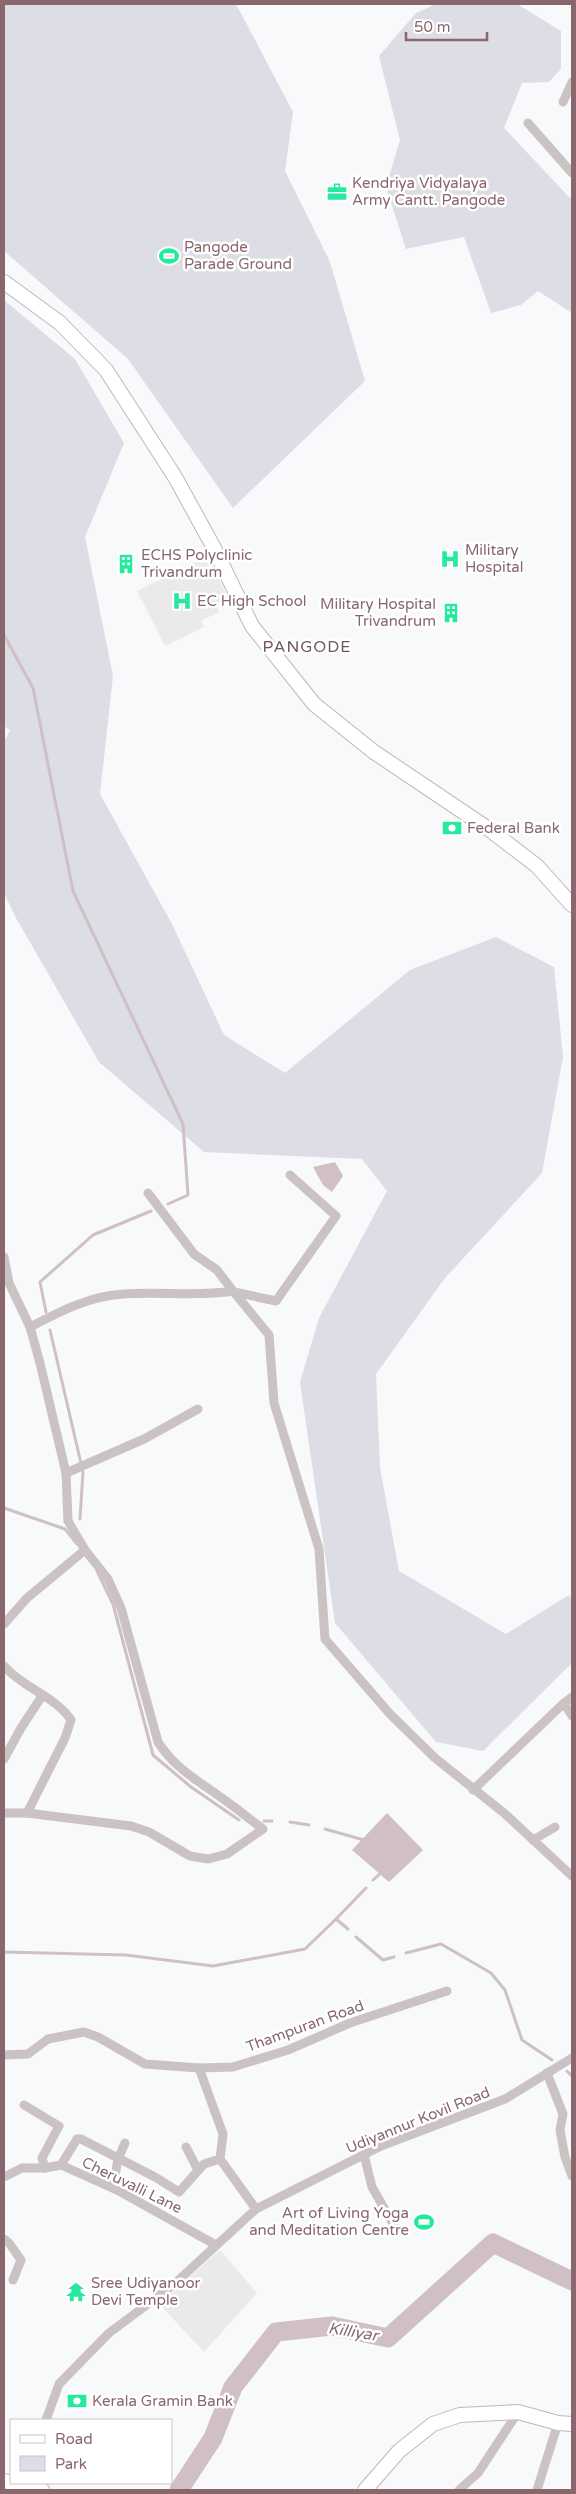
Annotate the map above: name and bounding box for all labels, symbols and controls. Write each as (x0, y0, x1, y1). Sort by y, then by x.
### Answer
scale bar (406, 10, 487, 42)
text: 50 m (414, 18, 451, 36)
place label: Kendriya Vidyalaya Army Cantt. Pangode (352, 174, 505, 209)
office icon: Kendriya Vidyalaya Army Cantt. Pangode (326, 181, 348, 203)
place label: Pangode Parade Ground (184, 238, 292, 273)
sports icon: Pangode Parade Ground (158, 245, 180, 267)
place label: Military Hospital (465, 541, 524, 576)
place label: ECHS Polyclinic Trivandrum (141, 546, 252, 581)
hospital icon: Military Hospital (439, 548, 461, 570)
building icon: ECHS Polyclinic Trivandrum (115, 553, 137, 575)
hospital icon: EC High School (171, 590, 193, 612)
place label: EC High School (197, 592, 307, 610)
place label: Military Hospital Trivandrum (320, 595, 436, 630)
building icon: Military Hospital Trivandrum (440, 602, 462, 624)
district label: PANGODE (262, 637, 352, 657)
bank icon: Federal Bank (441, 817, 463, 839)
place label: Federal Bank (467, 819, 560, 837)
street label: Thampuran Road (244, 1996, 366, 2056)
street label: Udiyannur Kovil Road (343, 2083, 493, 2157)
street label: Cheruvalli Lane (79, 2153, 185, 2217)
place label: Art of Living Yoga and Meditation Centre (249, 2204, 409, 2239)
sports icon: Art of Living Yoga and Meditation Centre (413, 2211, 435, 2233)
place label: Sree Udiyanoor Devi Temple (91, 2274, 201, 2309)
temple icon: Sree Udiyanoor Devi Temple (65, 2281, 87, 2303)
water label: Killiyar (327, 2318, 381, 2346)
bank icon: Kerala Gramin Bank (66, 2390, 88, 2412)
place label: Kerala Gramin Bank (92, 2392, 233, 2410)
legend (10, 2419, 172, 2484)
text: Road (55, 2430, 93, 2448)
text: Park (55, 2455, 87, 2473)

